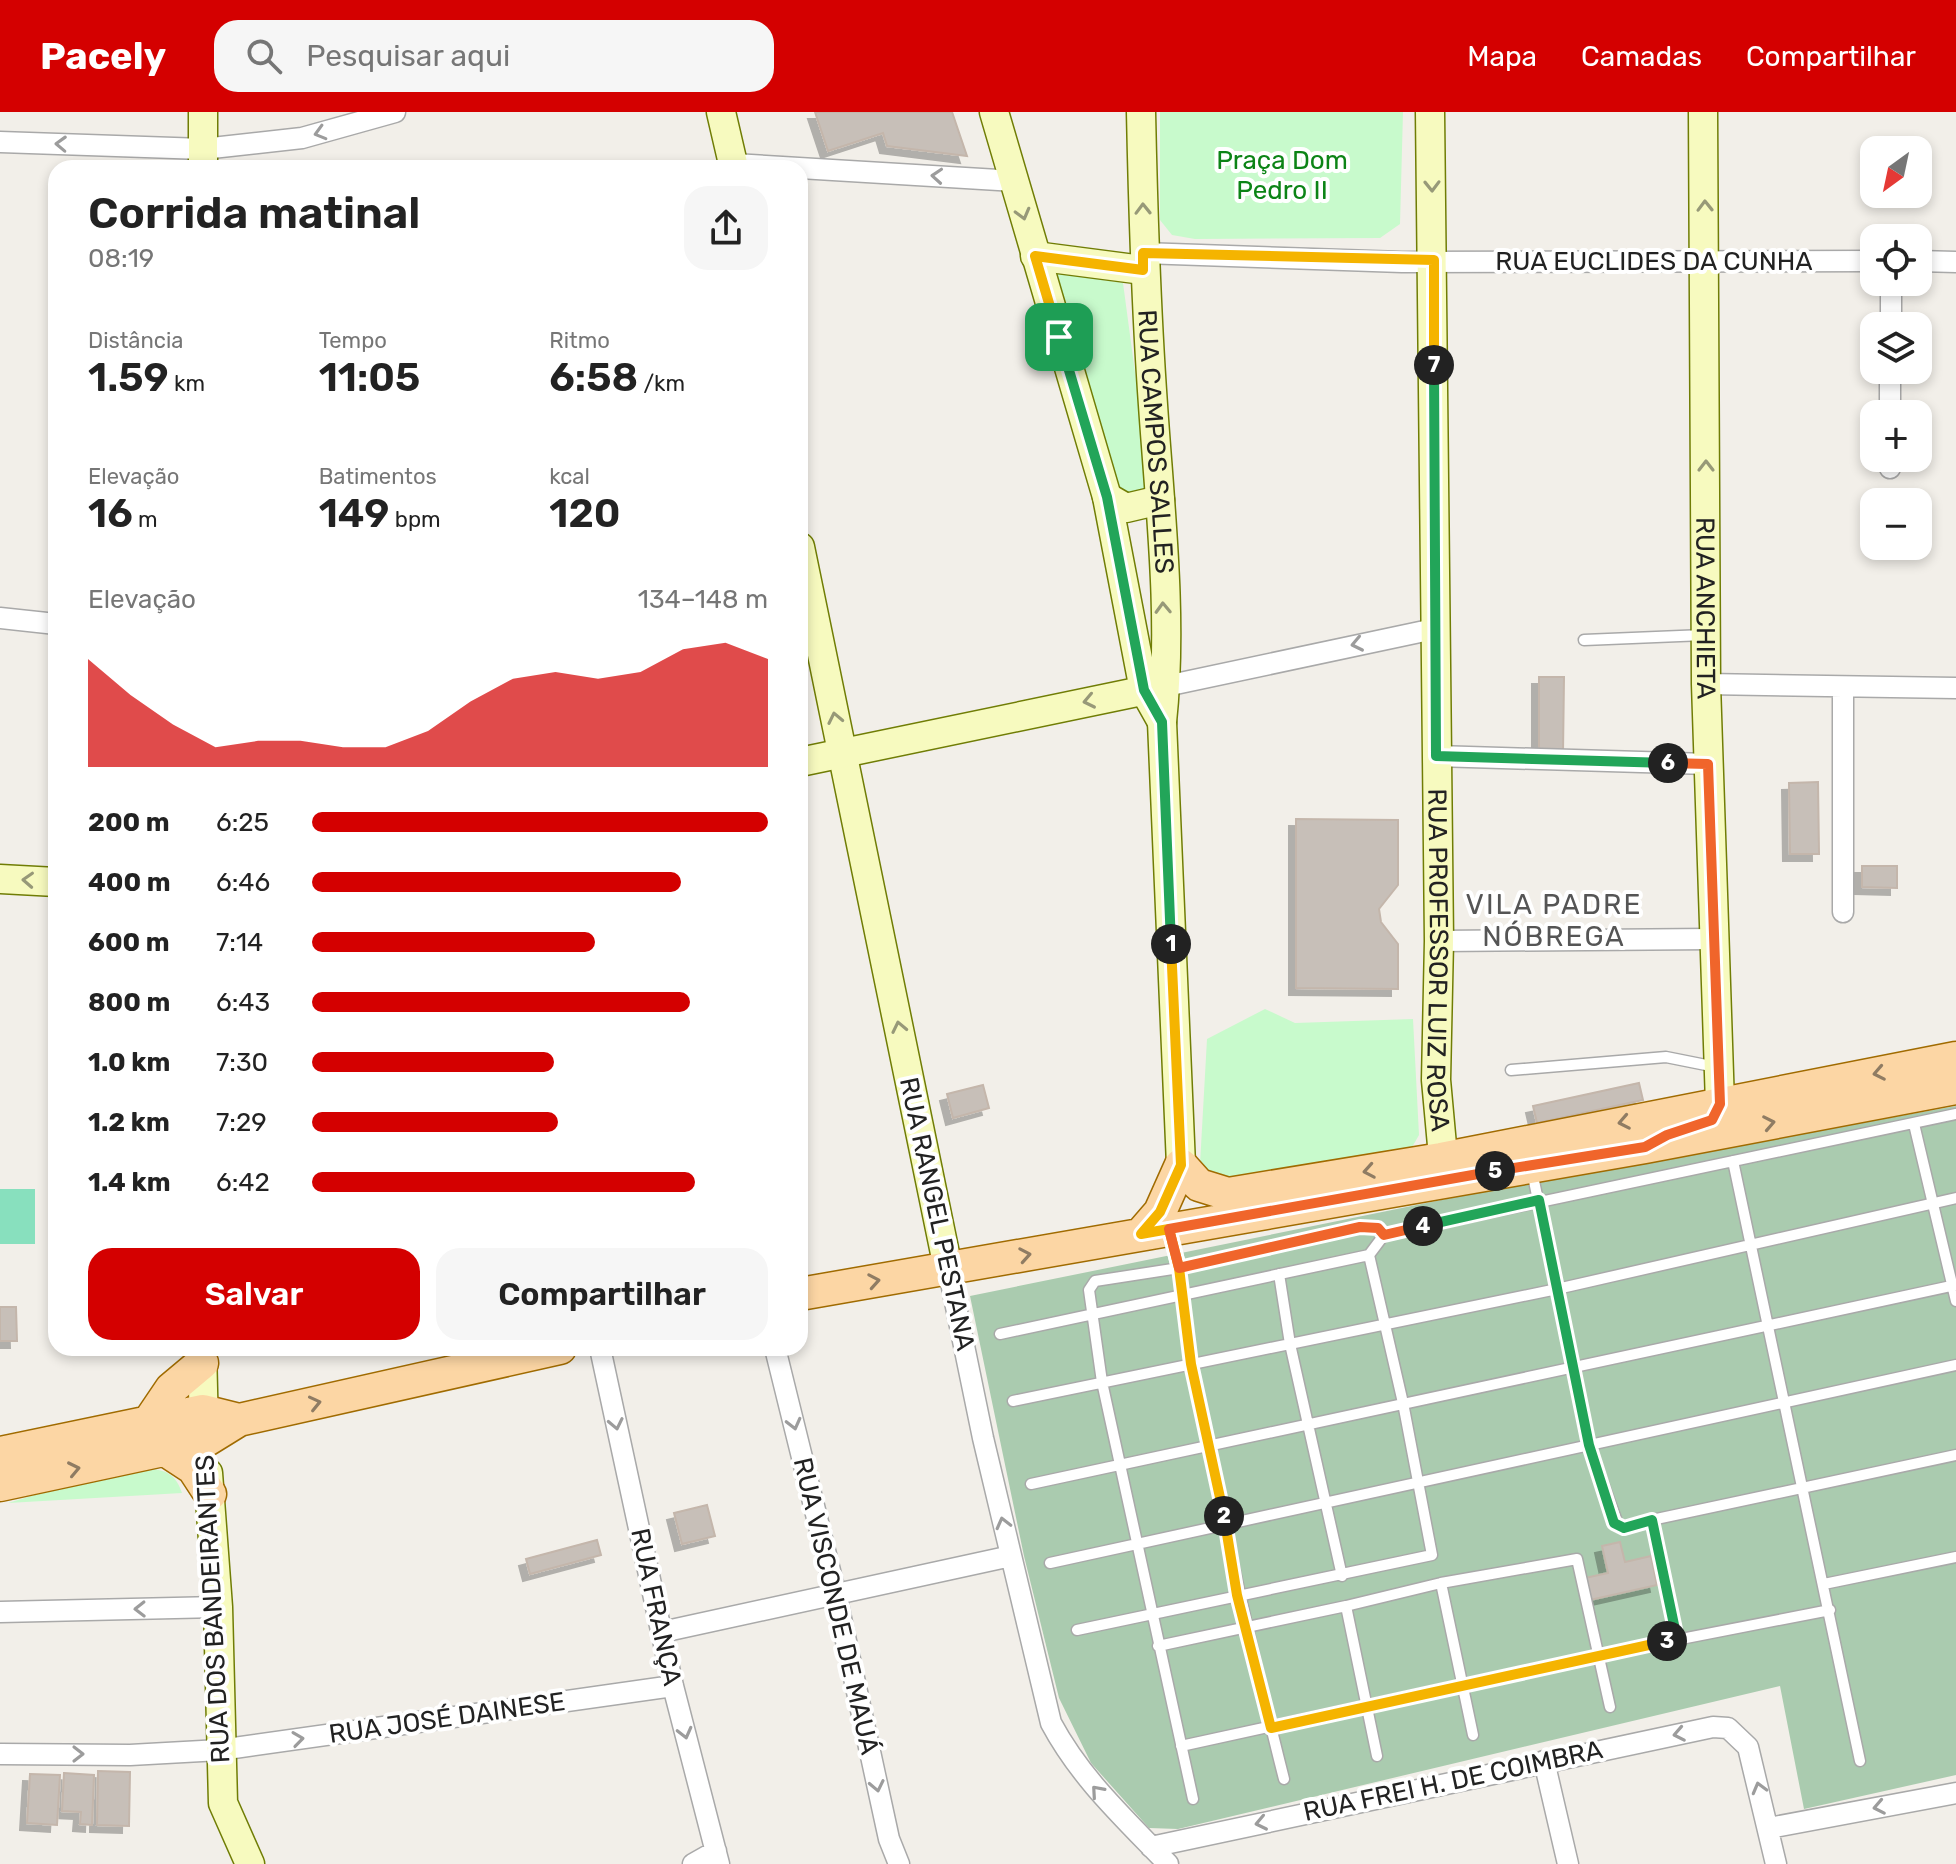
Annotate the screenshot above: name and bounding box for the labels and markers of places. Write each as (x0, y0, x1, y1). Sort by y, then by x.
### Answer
pin (1025, 303, 1093, 371)
pin: 7 (1414, 345, 1454, 385)
pin: 6 (1648, 743, 1688, 783)
pin: 1 (1151, 924, 1191, 964)
pin: 5 (1475, 1151, 1515, 1191)
pin: 4 (1403, 1206, 1443, 1246)
pin: 2 (1204, 1496, 1244, 1536)
pin: 3 (1647, 1621, 1687, 1661)

